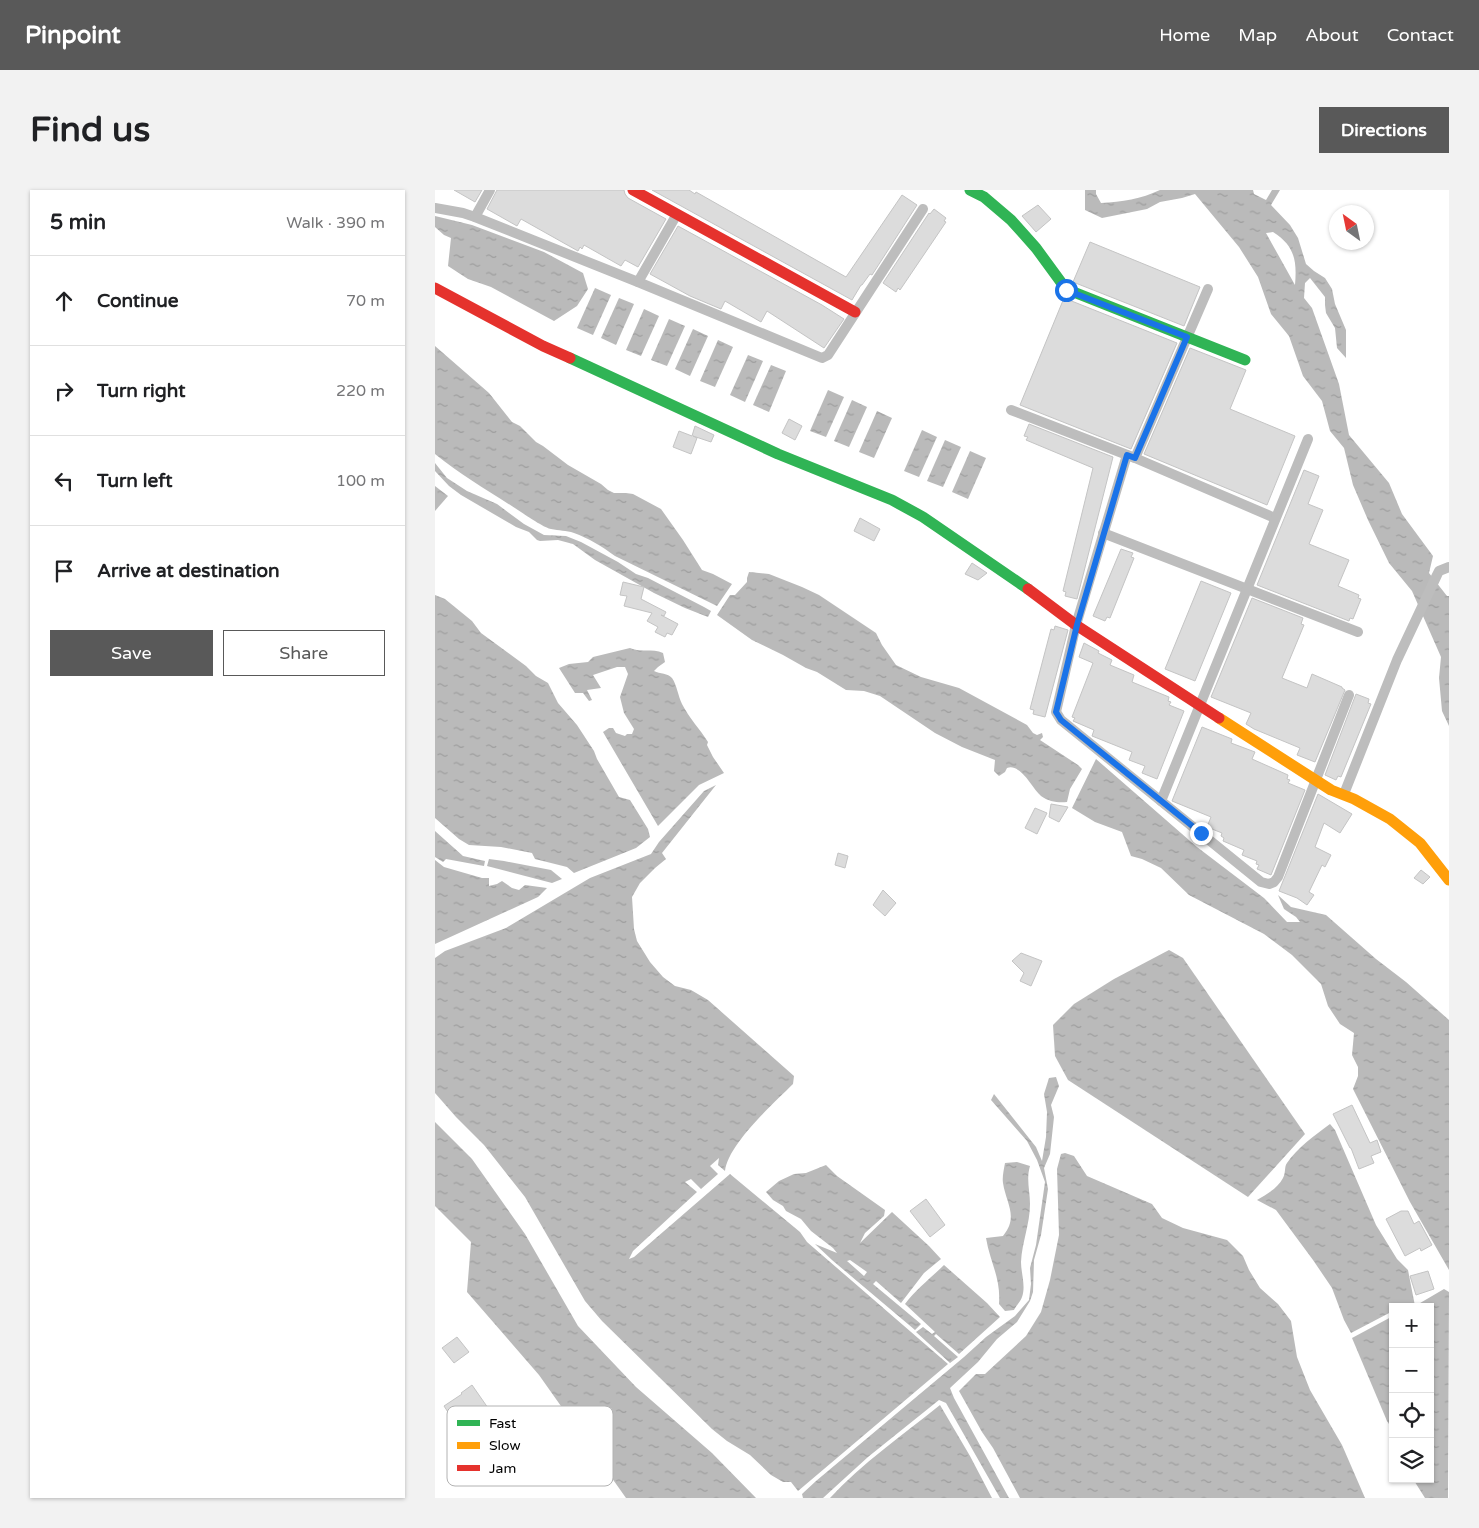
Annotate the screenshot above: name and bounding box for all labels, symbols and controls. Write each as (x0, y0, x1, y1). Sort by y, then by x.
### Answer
text: Pinpoint (25, 21, 121, 50)
text: Home (1159, 24, 1210, 46)
text: Map (1238, 24, 1277, 46)
text: About (1305, 24, 1359, 46)
text: Contact (1387, 24, 1454, 46)
button: Directions (1319, 107, 1449, 153)
text: Find us (30, 109, 150, 151)
north arrow (1329, 205, 1374, 250)
text: 5 min (50, 210, 106, 235)
text: Walk · 390 m (286, 213, 385, 233)
route start (1055, 279, 1078, 302)
icon: ahead (50, 287, 78, 315)
text: Continue (97, 290, 179, 312)
text: 70 m (346, 291, 385, 311)
icon: right (50, 377, 78, 405)
text: Turn right (97, 380, 185, 402)
text: 220 m (336, 381, 385, 401)
icon: left (50, 467, 78, 495)
text: Turn left (97, 470, 173, 492)
text: 100 m (336, 471, 385, 491)
icon: arrive (50, 557, 78, 585)
text: Arrive at destination (97, 560, 280, 582)
button: Save (50, 630, 213, 676)
button: Share (223, 630, 385, 676)
route end (1190, 822, 1213, 845)
map controls (1389, 1303, 1434, 1483)
button: + (1389, 1303, 1434, 1348)
button: − (1389, 1348, 1434, 1393)
button: locate (1389, 1393, 1434, 1438)
legend (447, 1406, 613, 1486)
text: Fast (489, 1415, 517, 1432)
text: Slow (489, 1437, 521, 1454)
button: layers (1389, 1438, 1434, 1483)
text: Jam (489, 1460, 516, 1477)

